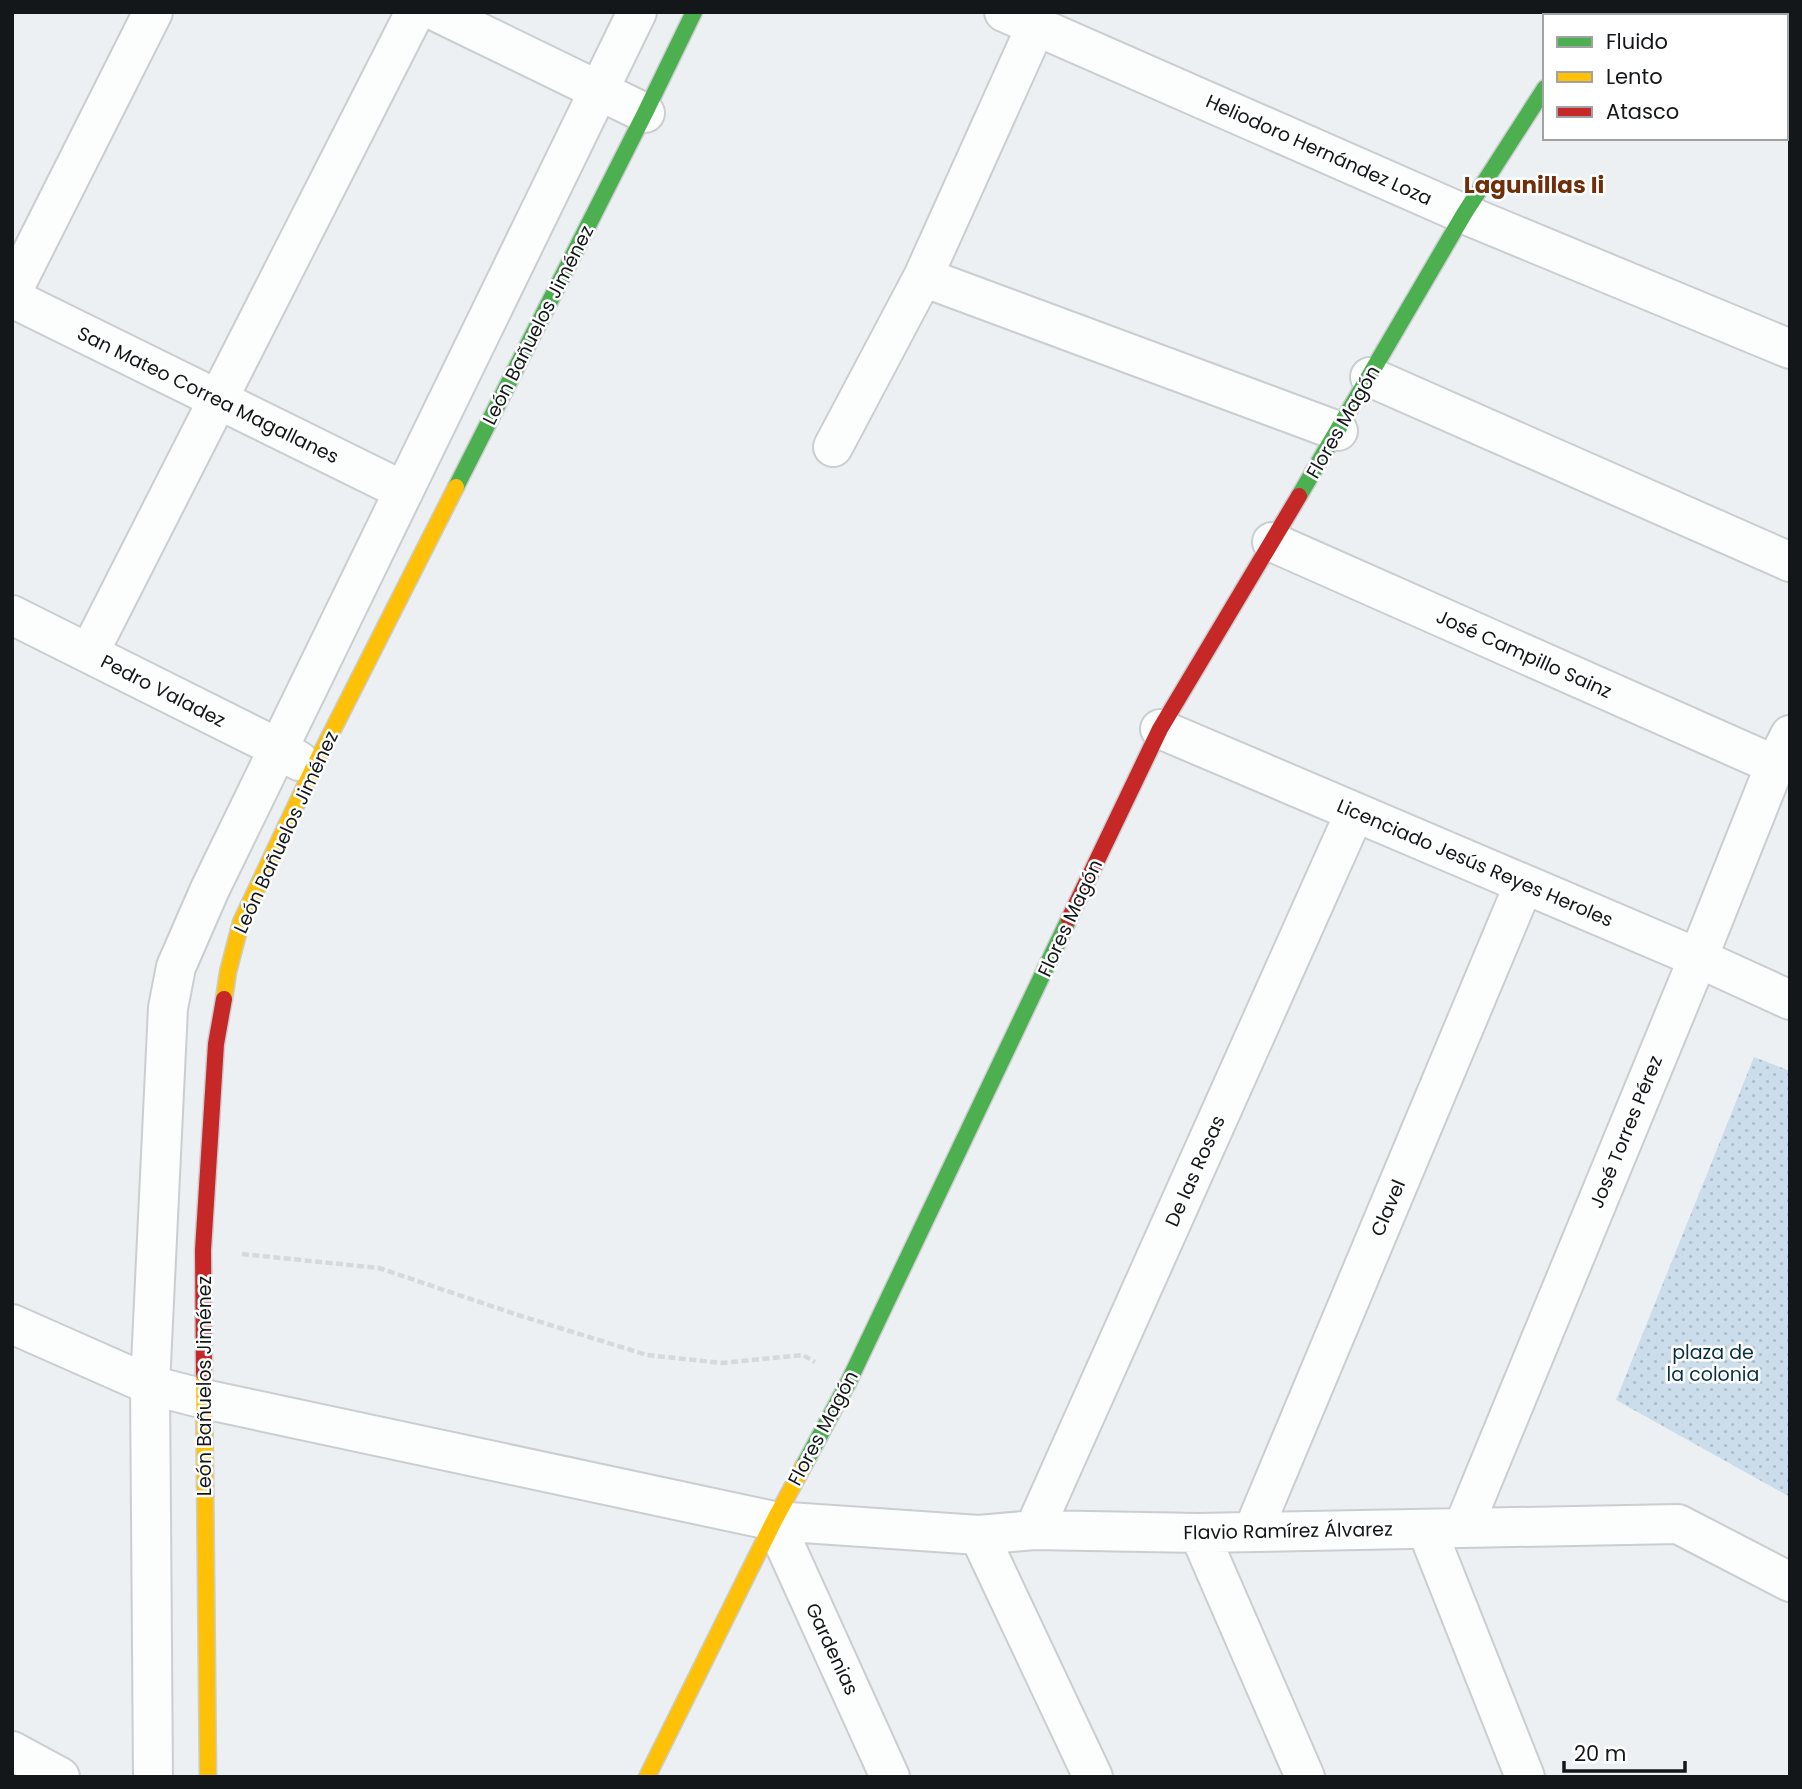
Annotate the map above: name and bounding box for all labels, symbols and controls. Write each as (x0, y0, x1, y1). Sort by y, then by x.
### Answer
legend (1543, 14, 1788, 140)
text: Fluido (1606, 27, 1668, 56)
text: Lento (1606, 62, 1663, 91)
street label: Heliodoro Hernández Loza (1202, 88, 1436, 212)
text: Atasco (1606, 97, 1679, 126)
district label: Lagunillas Ii (1464, 169, 1604, 201)
street label: León Bañuelos Jiménez (476, 221, 600, 429)
street label: San Mateo Correa Magallanes (73, 320, 343, 470)
street label: Flores Magón (1300, 360, 1386, 484)
street label: José Campillo Sainz (1432, 603, 1616, 705)
street label: Pedro Valadez (96, 648, 230, 734)
street label: León Bañuelos Jiménez (227, 726, 345, 938)
street label: Licenciado Jesús Reyes Heroles (1333, 792, 1617, 934)
street label: Flores Magón (1031, 855, 1109, 981)
street label: José Torres Pérez (1583, 1052, 1669, 1212)
street label: De las Rosas (1158, 1111, 1232, 1231)
street label: Clavel (1364, 1175, 1412, 1241)
street label: León Bañuelos Jiménez (191, 1276, 218, 1496)
park label: plaza de la colonia (1667, 1339, 1759, 1388)
street label: Flores Magón (781, 1366, 865, 1490)
street label: Flavio Ramírez Álvarez (1183, 1516, 1393, 1546)
street label: Gardenias (799, 1598, 865, 1700)
scale bar (1564, 1730, 1685, 1774)
text: 20 m (1574, 1739, 1627, 1768)

